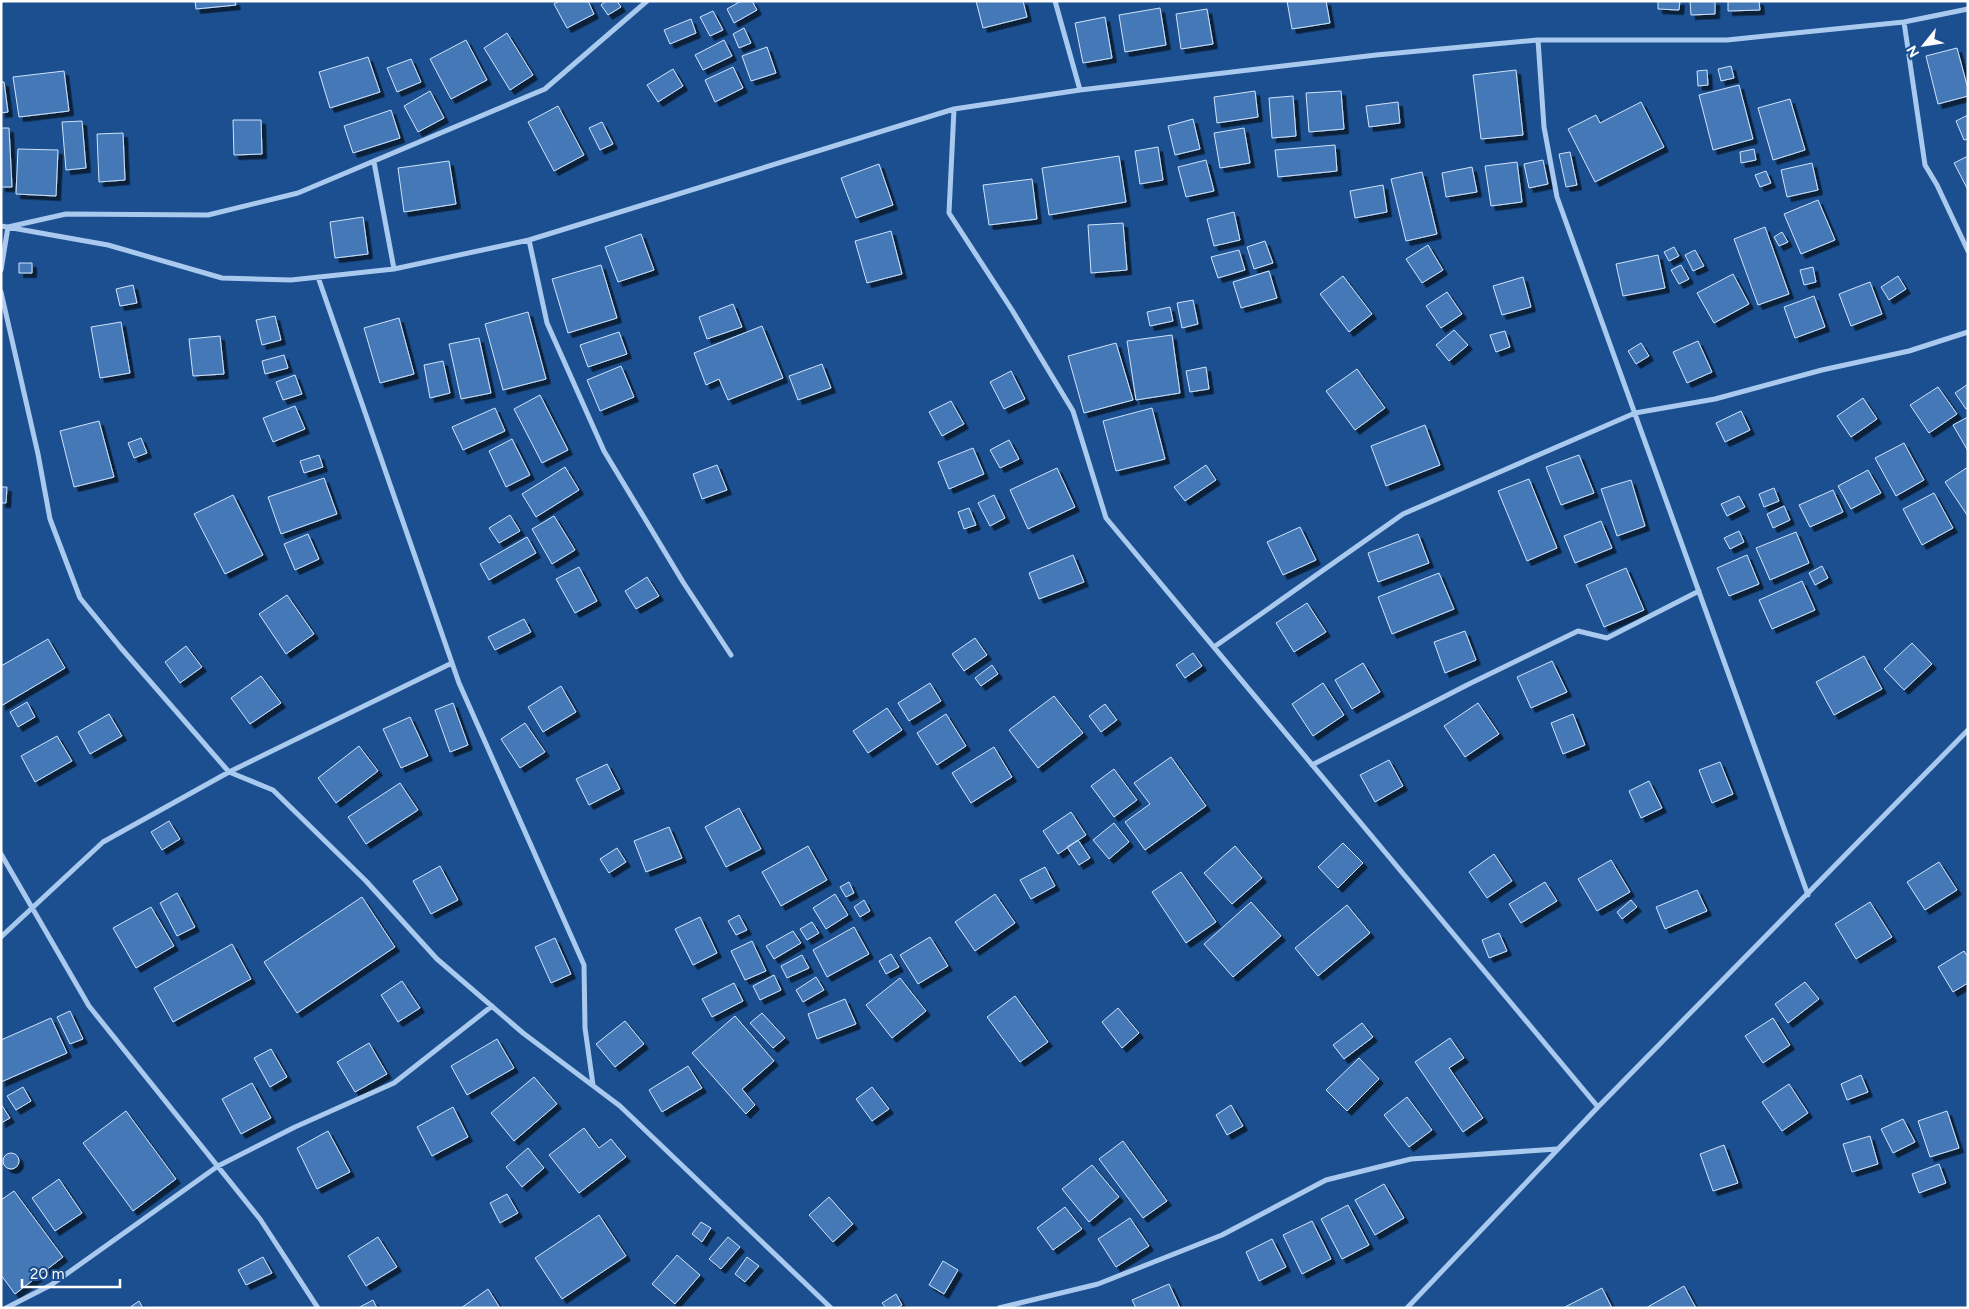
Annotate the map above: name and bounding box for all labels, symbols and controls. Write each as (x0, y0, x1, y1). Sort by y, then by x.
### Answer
north arrow (1899, 20, 1949, 70)
text: N (1903, 42, 1923, 60)
scale bar (22, 1256, 120, 1288)
text: 20 m (30, 1265, 64, 1283)

